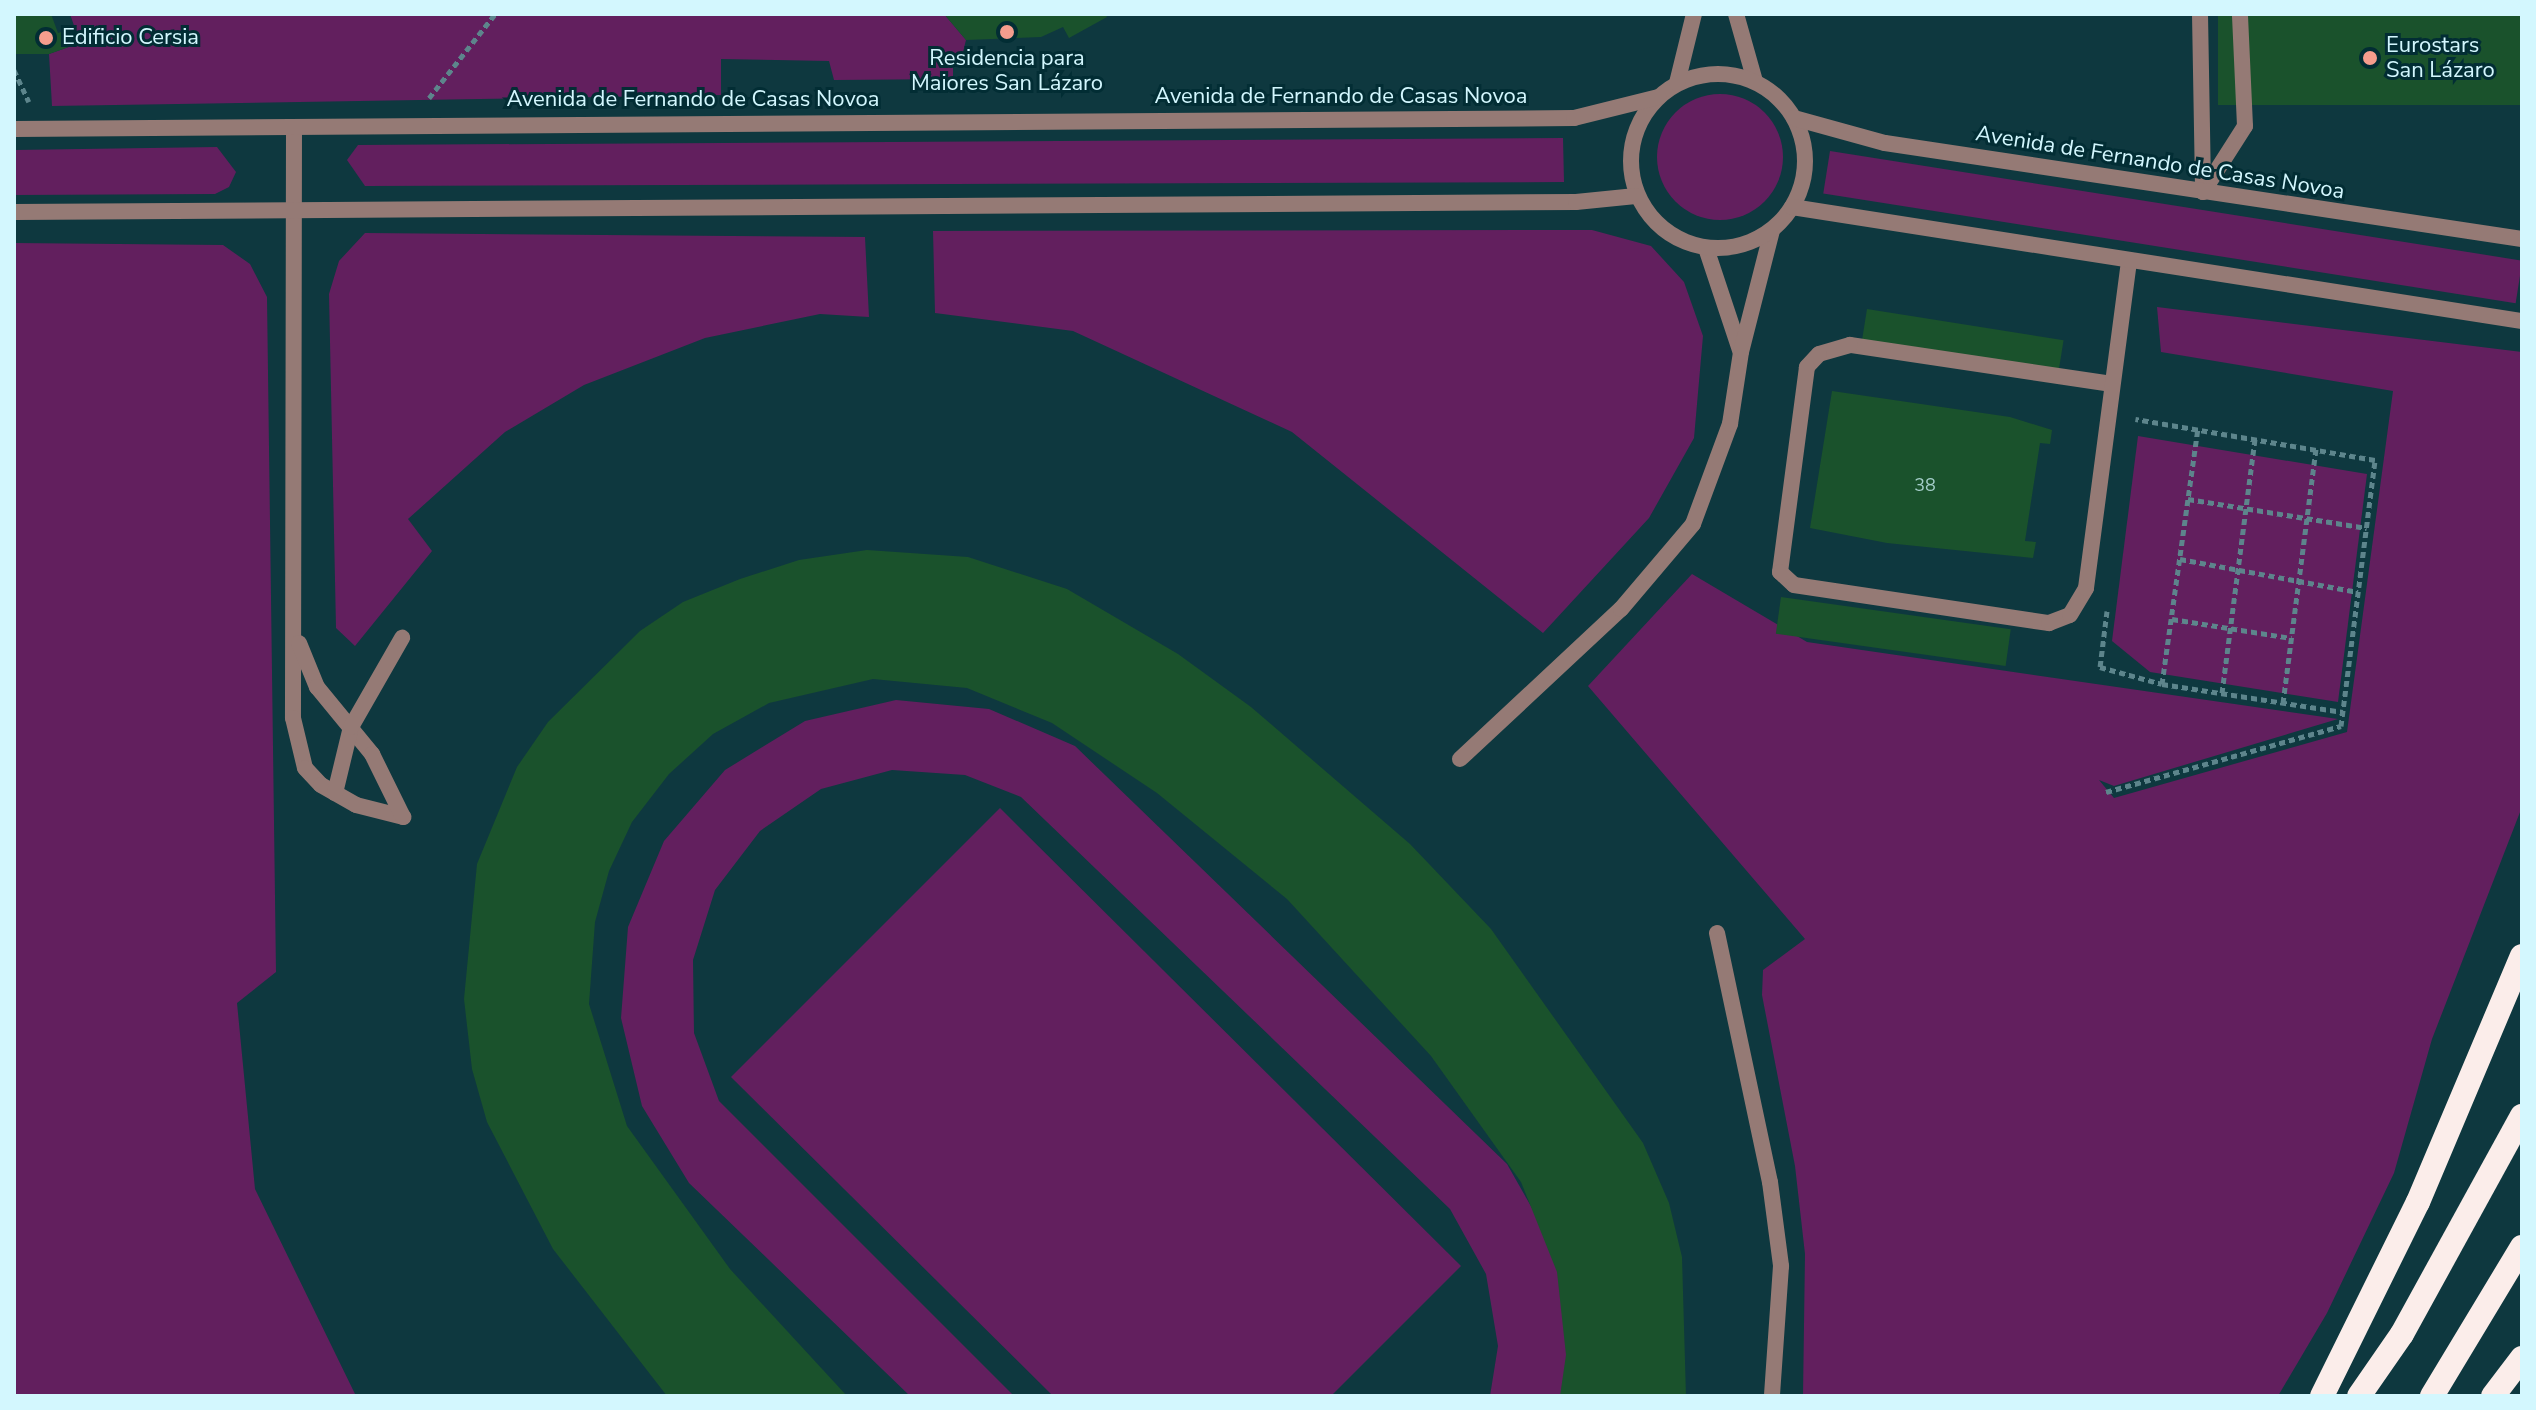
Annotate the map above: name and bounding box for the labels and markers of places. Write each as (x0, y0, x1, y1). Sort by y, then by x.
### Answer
marker: Residencia para Maiores San Lázaro (998, 23, 1016, 41)
place label: Edificio Cersia (62, 25, 199, 51)
marker: Edificio Cersia (37, 29, 55, 47)
place label: Eurostars San Lázaro (2386, 32, 2495, 84)
place label: Residencia para Maiores San Lázaro (911, 45, 1103, 96)
marker: Eurostars San Lázaro (2361, 49, 2379, 67)

